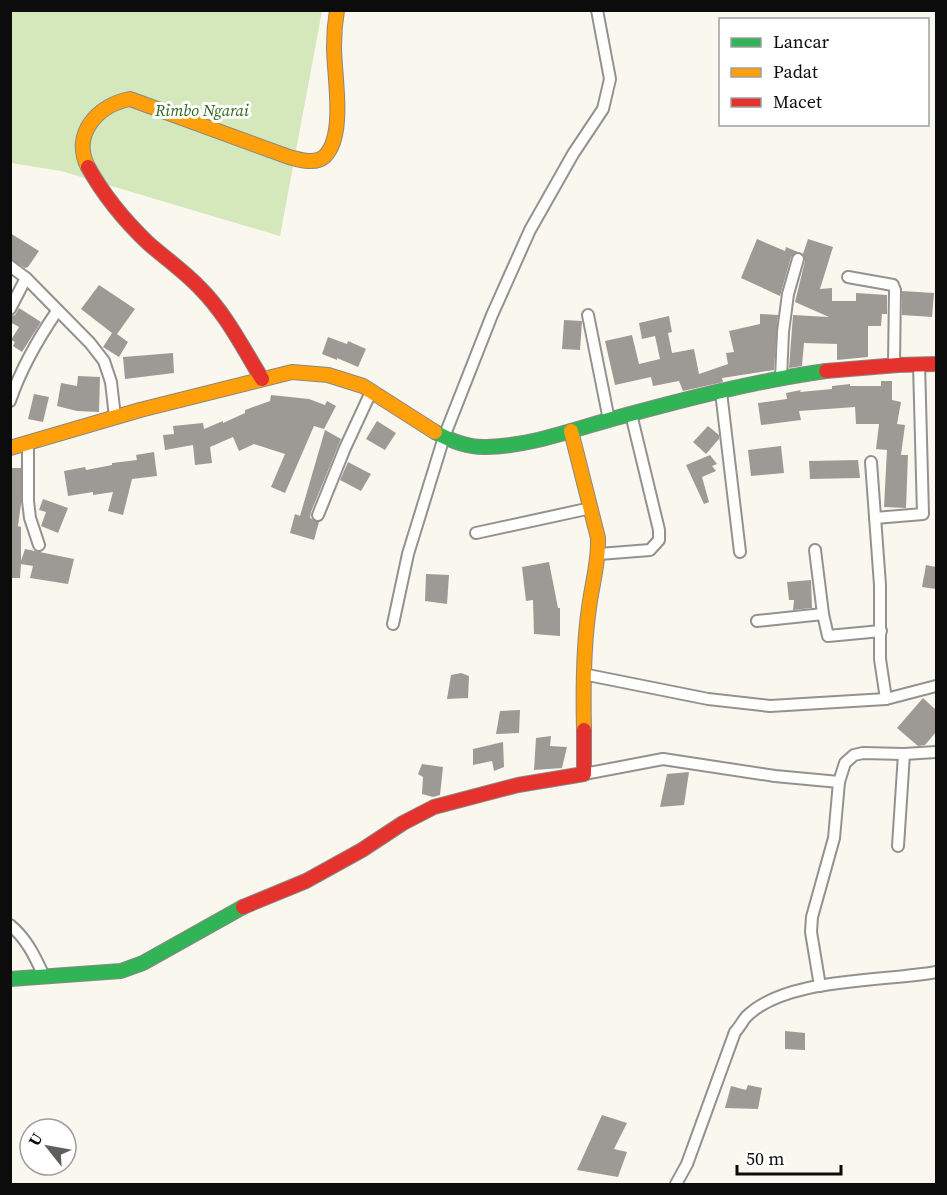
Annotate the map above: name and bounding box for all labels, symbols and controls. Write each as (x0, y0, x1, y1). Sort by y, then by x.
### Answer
legend (719, 18, 929, 126)
text: Lancar (773, 29, 830, 54)
text: Padat (773, 59, 818, 84)
text: Macet (773, 89, 822, 114)
park label: Rimbo Ngarai (154, 99, 249, 121)
north arrow (18, 1117, 78, 1177)
text: U (23, 1128, 48, 1150)
scale bar (737, 1138, 840, 1176)
text: 50 m (746, 1146, 784, 1171)

